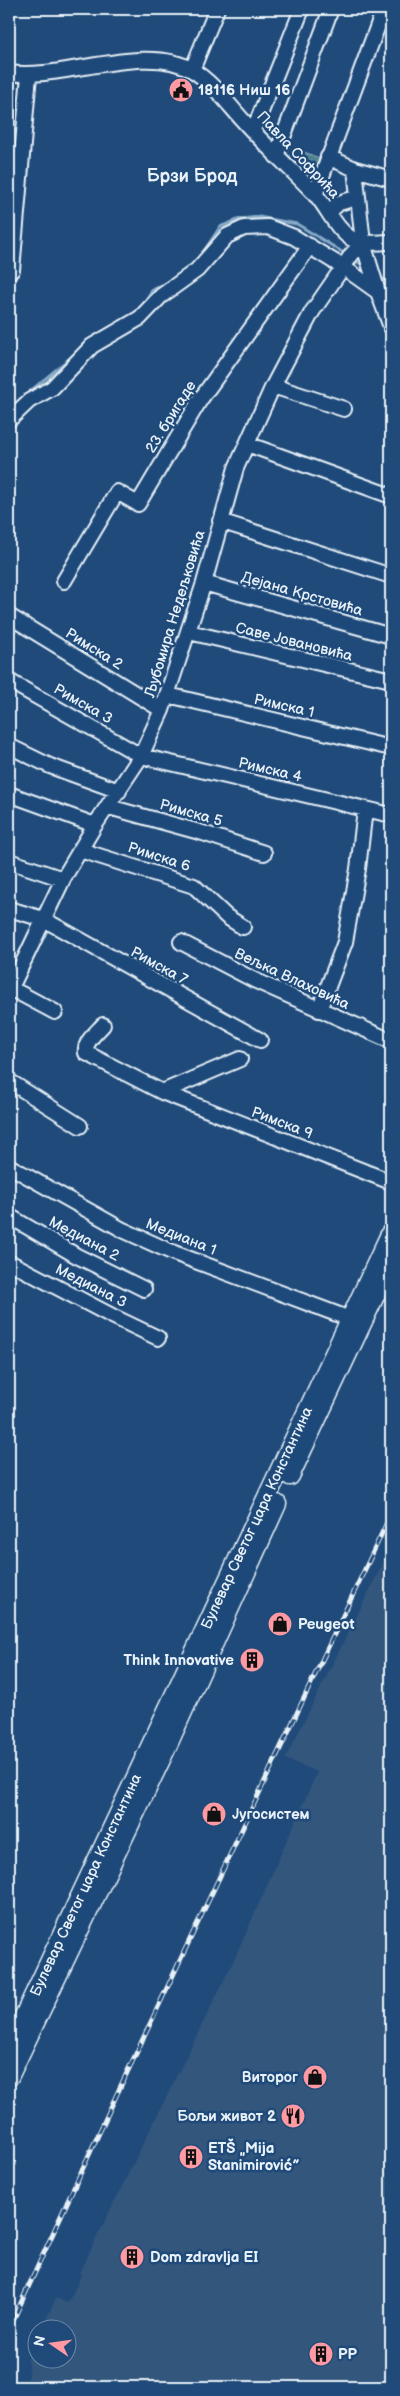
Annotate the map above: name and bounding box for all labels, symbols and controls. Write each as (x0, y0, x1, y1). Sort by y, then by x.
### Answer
public building icon: 18116 Ниш 16 (168, 77, 194, 103)
place label: 18116 Ниш 16 (198, 81, 290, 100)
street label: Павла Софрића (252, 107, 344, 203)
district label: Брзи Брод (147, 166, 237, 187)
street label: 23. бригаде (141, 377, 201, 457)
street label: Љубомира Недељковића (140, 528, 210, 701)
street label: Дејана Крстовића (239, 568, 365, 620)
street label: Саве Јовановића (234, 618, 355, 666)
street label: Римска 2 (62, 624, 127, 674)
street label: Римска 3 (50, 680, 116, 728)
street label: Римска 1 (252, 690, 316, 722)
street label: Римска 4 (236, 753, 304, 787)
street label: Римска 5 (157, 795, 225, 831)
street label: Римска 6 (125, 838, 193, 876)
street label: Римска 7 (127, 942, 192, 990)
street label: Вељка Влаховића (231, 944, 353, 1014)
street label: Римска 9 (249, 1103, 315, 1143)
street label: Медиана 2 (45, 1212, 123, 1266)
street label: Медиана 1 (143, 1214, 219, 1260)
street label: Медиана 3 (52, 1260, 130, 1312)
street label: Булевар Светог цара Константина (197, 1404, 317, 1632)
shop icon: Peugeot (267, 1611, 293, 1637)
place label: Peugeot (298, 1615, 354, 1634)
building icon: Think Innovative (239, 1647, 265, 1673)
place label: Think Innovative (124, 1651, 234, 1670)
street label: Булевар Светог цара Константина (26, 1771, 146, 1999)
shop icon: Југосистем (201, 1801, 227, 1827)
place label: Југосистем (232, 1805, 310, 1824)
shop icon: Виторог (302, 2064, 328, 2090)
place label: Виторог (242, 2068, 298, 2087)
restaurant icon: Бољи живот 2 (280, 2103, 306, 2129)
place label: Бољи живот 2 (177, 2107, 276, 2126)
place label: ETŠ „Mija Stanimirović” (208, 2138, 300, 2175)
building icon: ETŠ „Mija Stanimirović” (178, 2144, 204, 2170)
building icon: Dom zdravlja EI (119, 2244, 145, 2270)
place label: Dom zdravlja EI (150, 2248, 258, 2267)
north arrow (28, 2318, 78, 2368)
text: N (30, 2334, 49, 2348)
building icon: PP (308, 2341, 334, 2367)
place label: PP (338, 2345, 357, 2364)

